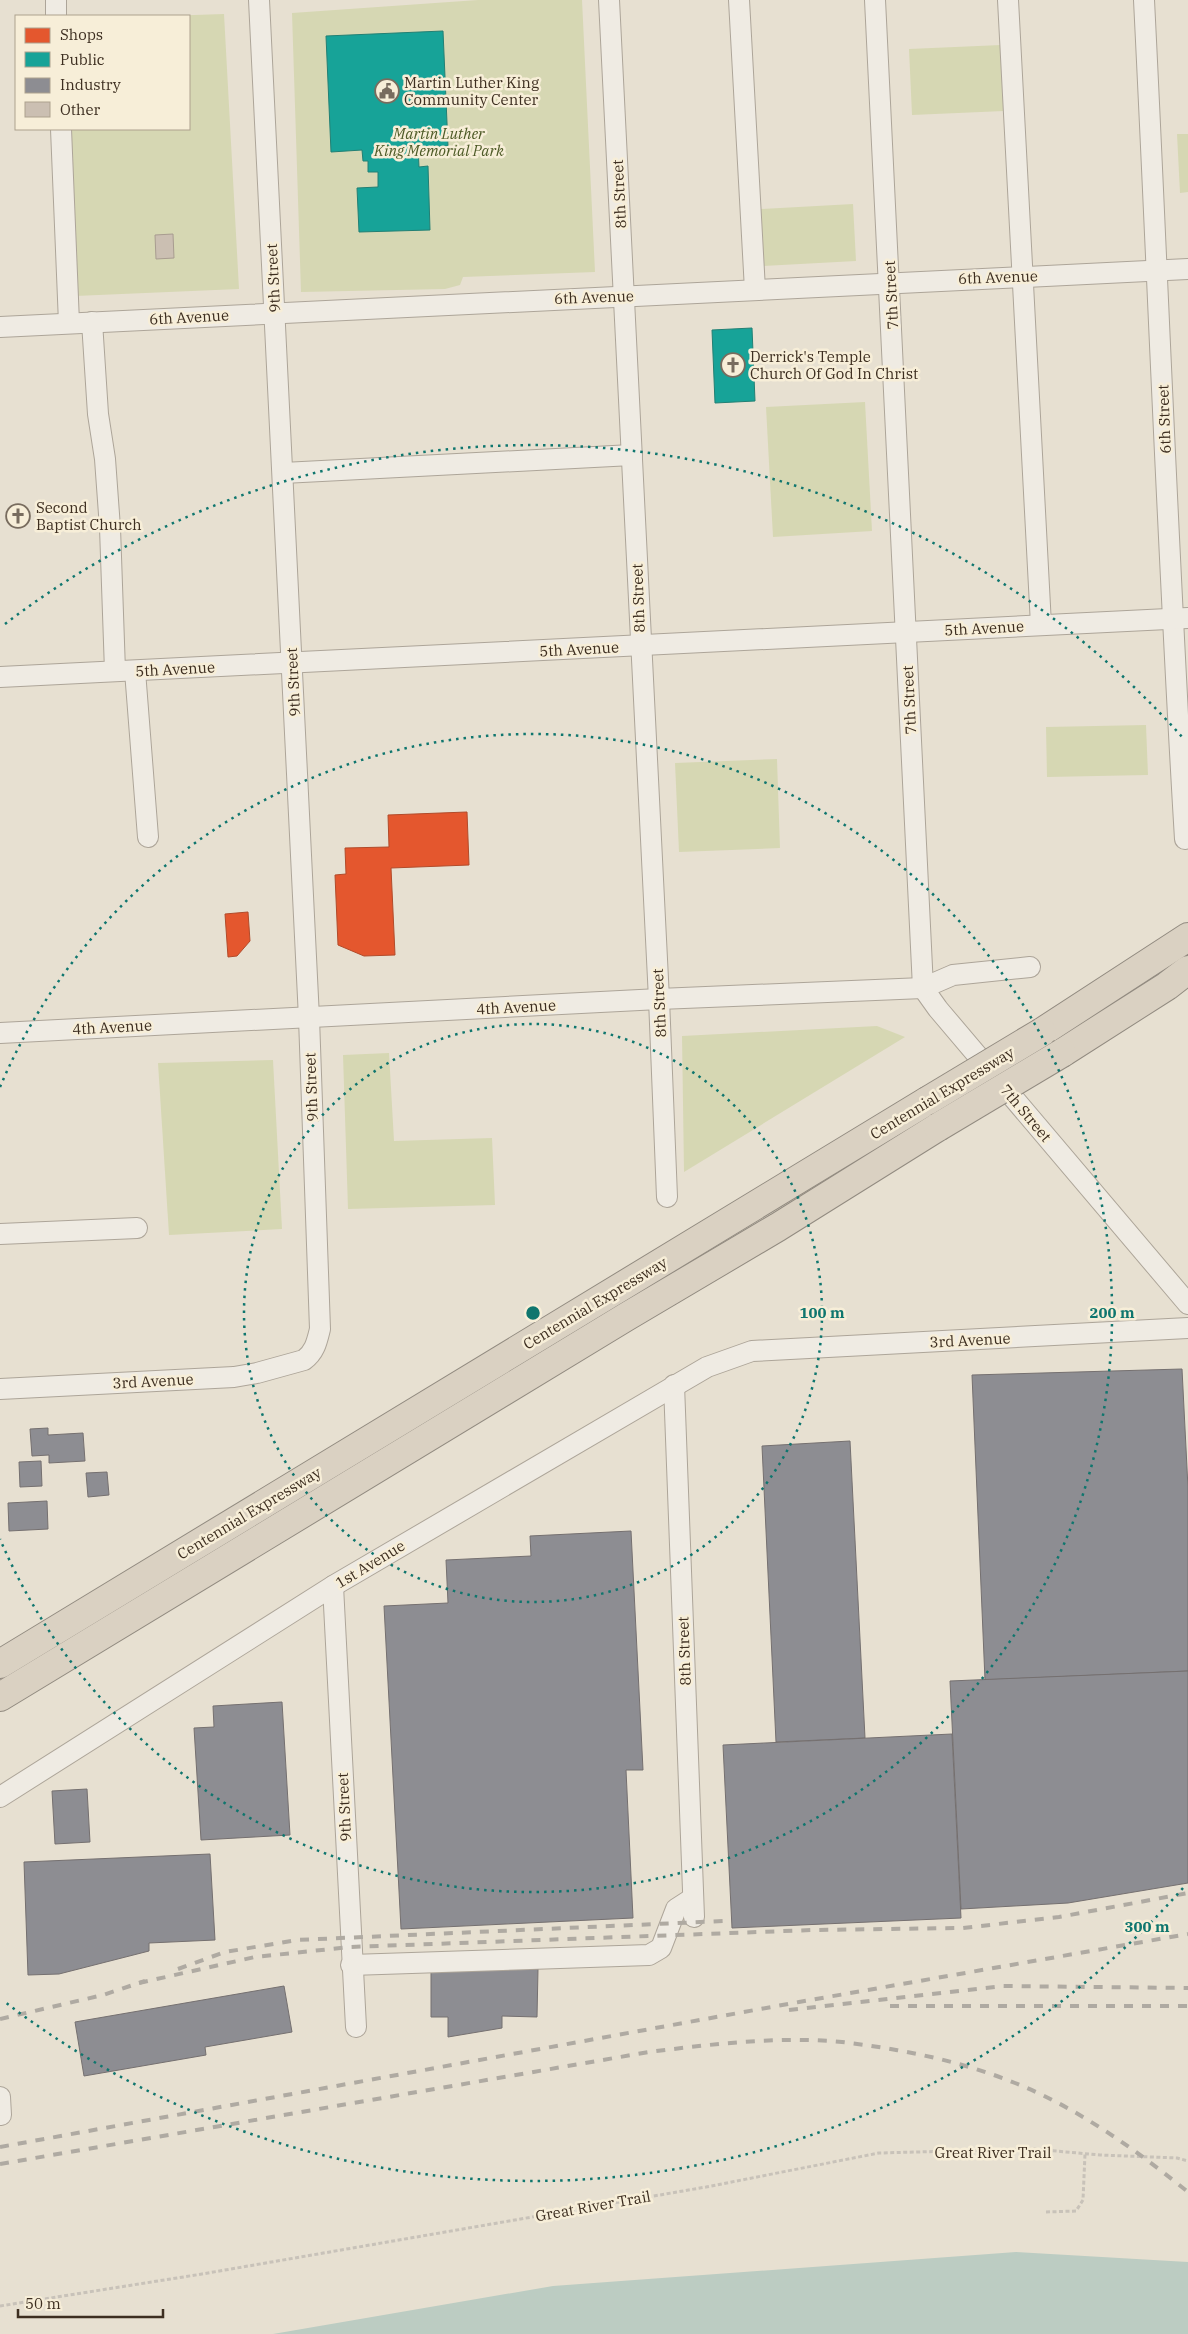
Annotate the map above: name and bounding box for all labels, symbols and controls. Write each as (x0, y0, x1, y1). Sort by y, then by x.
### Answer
legend (15, 15, 190, 130)
text: Shops (60, 25, 103, 44)
text: Public (60, 50, 105, 69)
place label: Martin Luther King Community Center (404, 73, 539, 109)
text: Industry (60, 75, 121, 94)
public building icon: Martin Luther King Community Center (374, 78, 400, 104)
text: Other (60, 100, 100, 119)
park label: Martin Luther King Memorial Park (373, 124, 504, 160)
street label: 8th Street (608, 159, 630, 229)
street label: 9th Street (262, 243, 284, 313)
street label: 7th Street (880, 260, 902, 330)
street label: 6th Avenue (958, 266, 1038, 288)
street label: 6th Avenue (554, 286, 634, 308)
street label: 6th Avenue (149, 305, 229, 329)
place label: Derrick's Temple Church Of God In Christ (750, 347, 918, 383)
church icon: Derrick's Temple Church Of God In Christ (720, 352, 746, 378)
street label: 6th Street (1153, 384, 1175, 454)
place label: Second Baptist Church (36, 498, 142, 534)
church icon: Second Baptist Church (5, 503, 31, 529)
street label: 8th Street (627, 563, 649, 633)
street label: 5th Avenue (944, 616, 1024, 640)
street label: 5th Avenue (539, 637, 619, 661)
street label: 9th Street (282, 647, 304, 717)
street label: 5th Avenue (135, 657, 215, 681)
street label: 7th Street (898, 665, 920, 735)
street label: 8th Street (648, 968, 670, 1038)
street label: 4th Avenue (476, 995, 556, 1019)
street label: 4th Avenue (72, 1015, 152, 1039)
street label: Centennial Expressway (867, 1042, 1017, 1144)
street label: 9th Street (300, 1052, 322, 1122)
street label: 7th Street (996, 1080, 1056, 1146)
street label: Centennial Expressway (520, 1252, 670, 1354)
text: 100 m (799, 1303, 845, 1322)
text: 200 m (1089, 1303, 1135, 1322)
centre of rings (524, 1304, 542, 1322)
street label: 3rd Avenue (929, 1328, 1011, 1352)
street label: 3rd Avenue (112, 1369, 194, 1393)
street label: Centennial Expressway (174, 1462, 324, 1564)
street label: 1st Avenue (332, 1536, 408, 1592)
street label: 8th Street (673, 1616, 695, 1686)
street label: 9th Street (333, 1772, 355, 1842)
text: 300 m (1124, 1917, 1170, 1936)
street label: Great River Trail (935, 2143, 1051, 2162)
street label: Great River Trail (534, 2186, 652, 2226)
scale bar (18, 2286, 162, 2318)
text: 50 m (25, 2294, 61, 2313)

